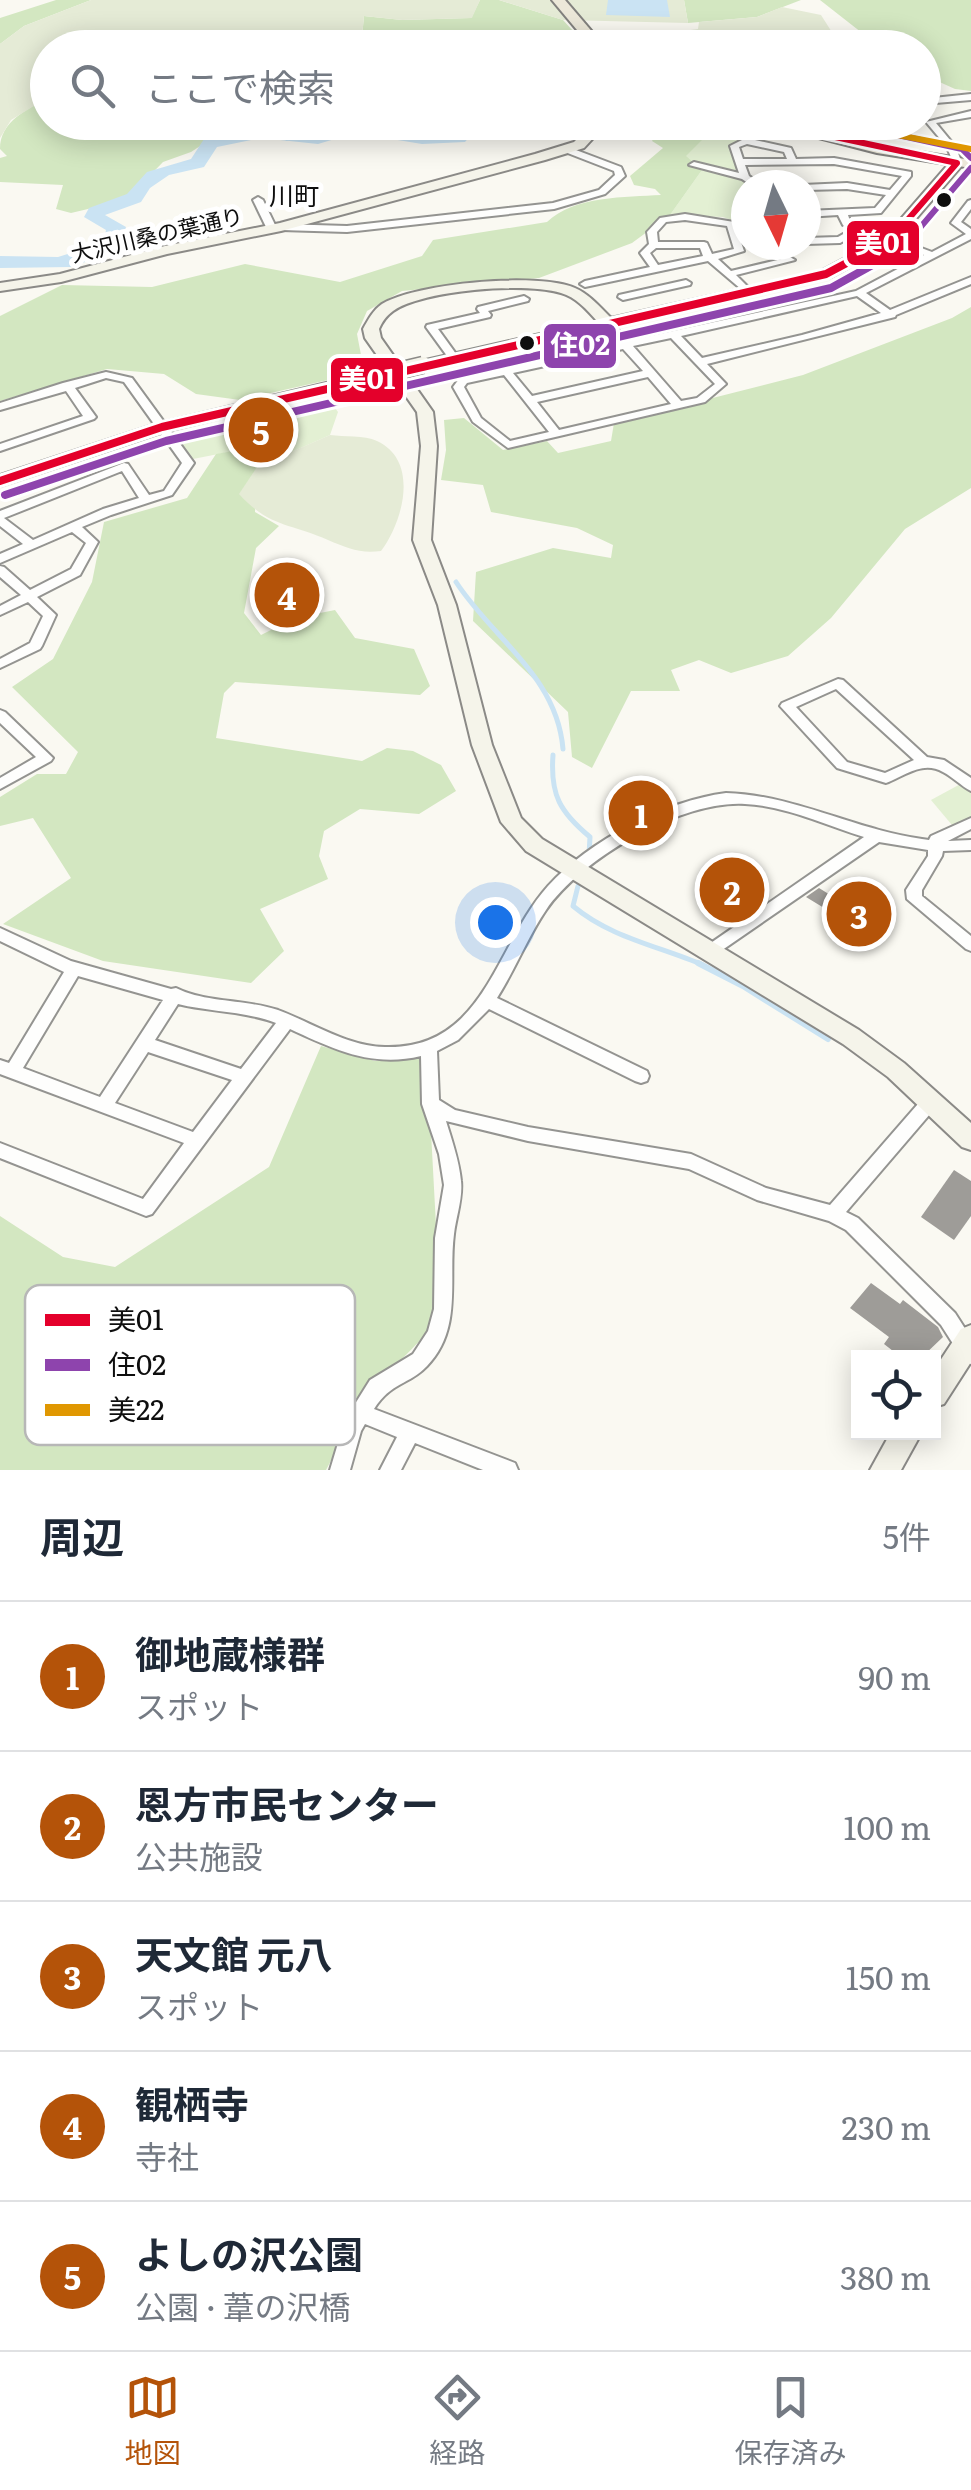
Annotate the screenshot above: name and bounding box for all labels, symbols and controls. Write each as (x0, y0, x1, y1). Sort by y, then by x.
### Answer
search box (30, 30, 941, 140)
text: ここで検索 (145, 57, 335, 114)
icon: search (65, 58, 120, 113)
north arrow (731, 170, 821, 260)
district label: 川町 (269, 176, 319, 213)
unlabelled marker (934, 190, 954, 210)
street label: 大沢川桑の葉通り (67, 198, 246, 269)
line badge: 美01 (845, 219, 921, 267)
text: 美01 (855, 220, 912, 262)
line badge: 住02 (542, 322, 618, 370)
text: 住02 (550, 322, 610, 364)
unlabelled marker (517, 333, 537, 353)
line badge: 美01 (329, 356, 405, 404)
text: 美01 (339, 356, 396, 398)
pin: 5 (228, 392, 294, 468)
pin: 4 (254, 558, 320, 632)
pin: 1 (608, 776, 674, 850)
pin: 2 (700, 852, 764, 928)
pin: 3 (826, 876, 892, 952)
your location (470, 897, 521, 948)
legend (25, 1285, 355, 1445)
text: 美01 (108, 1297, 164, 1339)
text: 住02 (108, 1342, 166, 1384)
map controls (851, 1350, 941, 1440)
button: locate (851, 1350, 941, 1440)
text: 美22 (108, 1387, 164, 1429)
text: 周辺 (40, 1504, 124, 1566)
text: 5件 (883, 1511, 931, 1559)
text: 御地蔵様群 (135, 1624, 325, 1681)
text: 1 (66, 1652, 79, 1700)
text: 90 m (858, 1652, 931, 1700)
text: スポット (135, 1681, 263, 1729)
text: 恩方市民センター (135, 1774, 439, 1831)
text: 2 (64, 1802, 81, 1850)
text: 100 m (844, 1802, 931, 1850)
text: 公共施設 (135, 1831, 263, 1879)
text: 天文館 元八 (135, 1924, 333, 1981)
text: 3 (64, 1952, 81, 2000)
text: 150 m (846, 1952, 931, 2000)
text: スポット (135, 1981, 263, 2029)
text: 観栖寺 (135, 2074, 249, 2131)
text: 4 (63, 2102, 82, 2150)
text: 230 m (841, 2102, 931, 2150)
text: 寺社 (135, 2131, 199, 2179)
text: よしの沢公園 (135, 2224, 363, 2281)
text: 5 (64, 2252, 81, 2300)
text: 380 m (840, 2252, 931, 2300)
text: 公園 · 葦の沢橋 (135, 2281, 350, 2329)
tab: 地図 (124, 2370, 181, 2472)
tab: 経路 (429, 2370, 486, 2472)
tab: 保存済み (734, 2370, 847, 2472)

